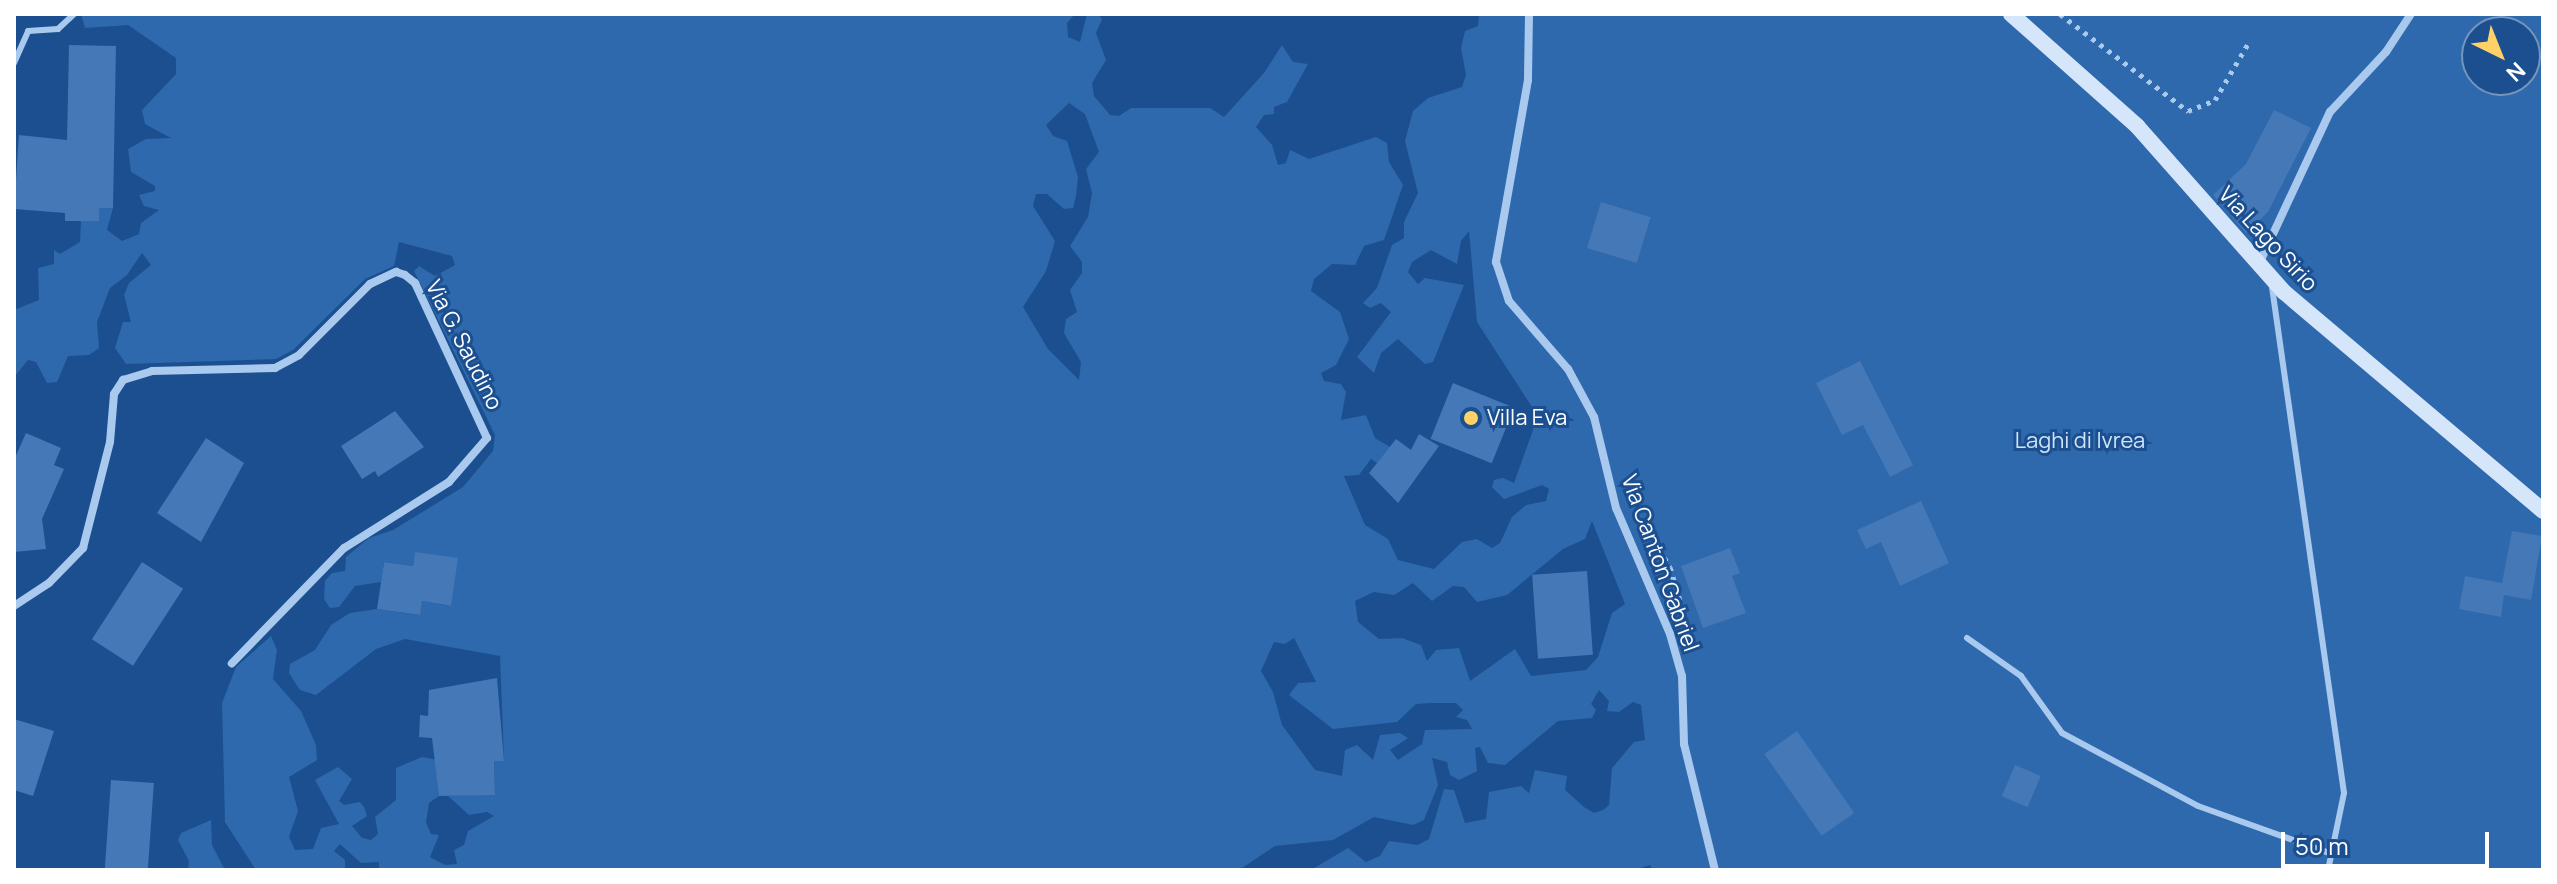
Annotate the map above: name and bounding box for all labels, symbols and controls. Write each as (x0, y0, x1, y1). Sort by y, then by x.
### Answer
north arrow (2461, 16, 2541, 96)
text: N (2500, 56, 2532, 88)
street label: Via Lago Sirio (2213, 181, 2323, 297)
street label: Via G. Saudino (420, 276, 508, 414)
place label: Villa Eva (1487, 405, 1567, 431)
marker: Villa Eva (1462, 409, 1480, 427)
park label: Laghi di Ivrea (2015, 428, 2145, 454)
street label: Via Canton Gabriel (1616, 471, 1704, 655)
scale bar (2285, 816, 2493, 866)
text: 50 m (2295, 829, 2349, 862)

